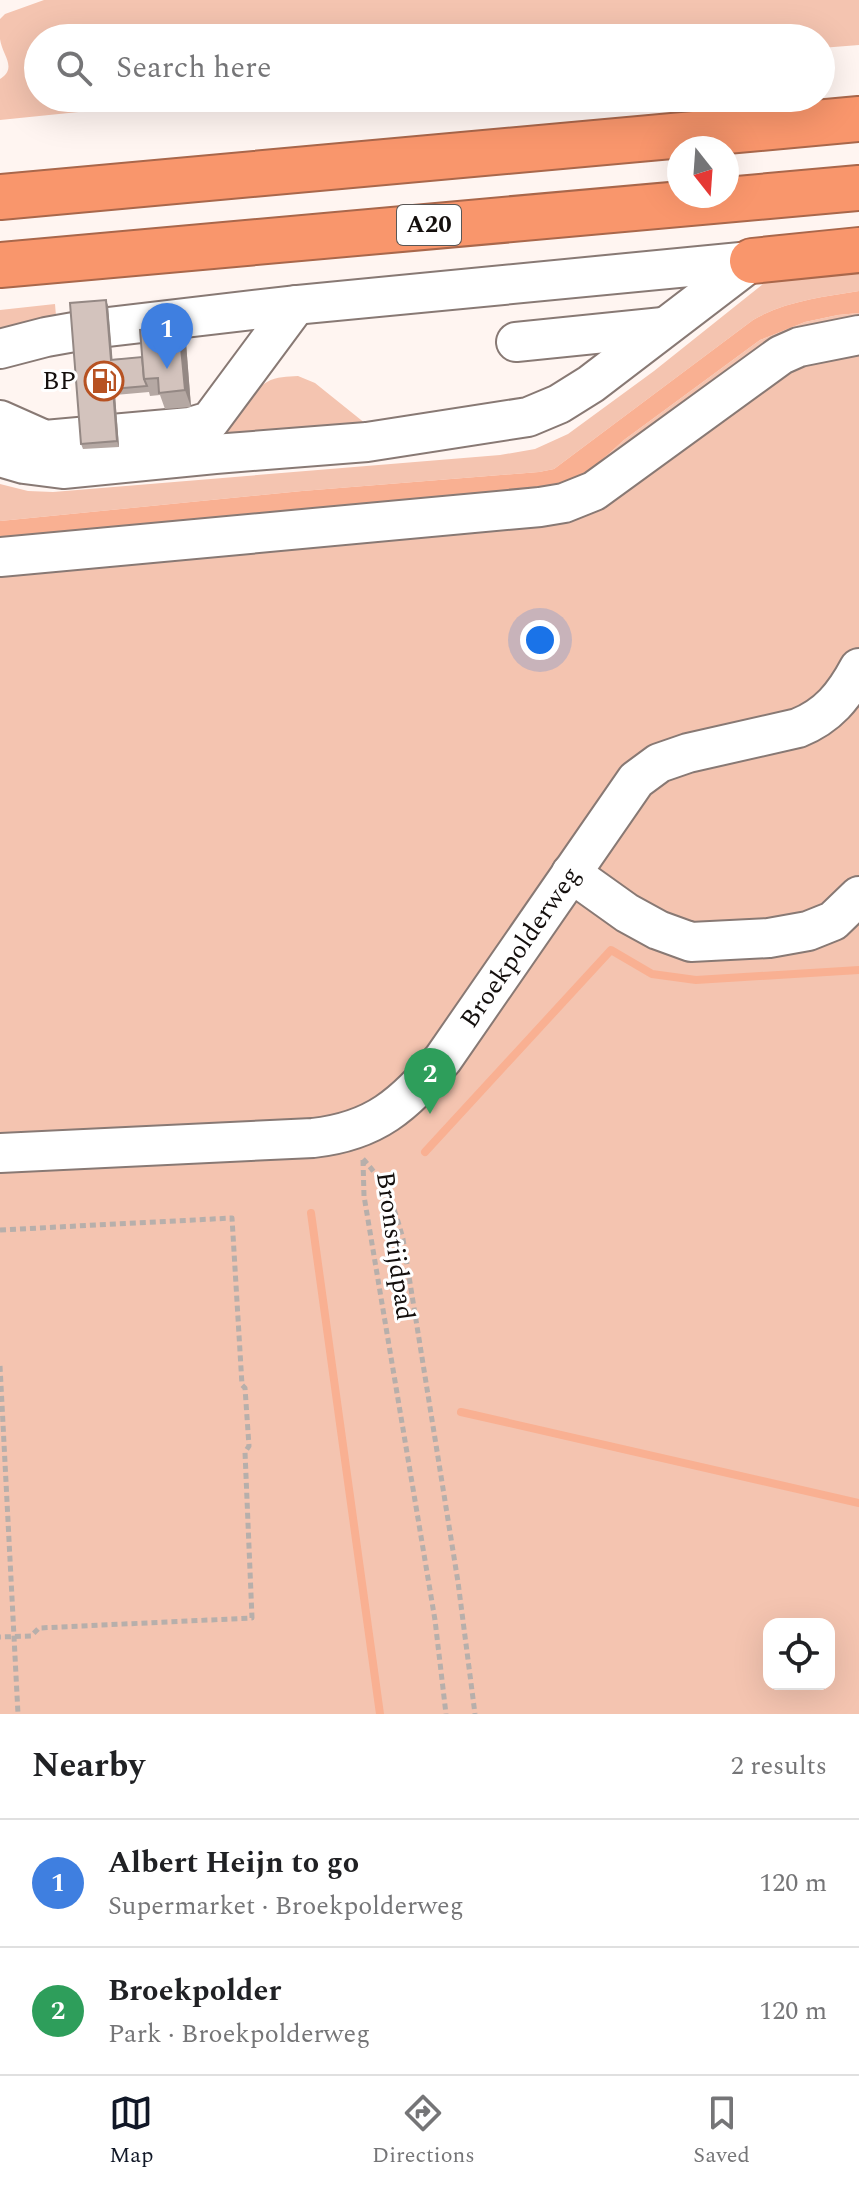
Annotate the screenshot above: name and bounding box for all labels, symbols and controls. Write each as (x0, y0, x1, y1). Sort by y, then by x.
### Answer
search box (24, 24, 835, 112)
text: Search here (116, 45, 272, 91)
icon: search (52, 46, 96, 90)
north arrow (667, 136, 739, 208)
road number: A20 (397, 205, 461, 245)
pin: 1 (141, 303, 193, 369)
fuel station icon: BP (83, 360, 125, 402)
place label: BP (42, 361, 76, 401)
your location (520, 620, 560, 660)
street label: Broekpolderweg (450, 858, 591, 1036)
pin: 2 (404, 1048, 456, 1114)
street label: Bronstijdpad (365, 1169, 425, 1323)
map controls (763, 1618, 835, 1690)
button: locate (763, 1618, 835, 1690)
text: Nearby (32, 1740, 145, 1792)
text: 2 results (731, 1746, 827, 1786)
text: Albert Heijn to go (108, 1840, 359, 1886)
text: 1 (51, 1863, 65, 1903)
text: 120 m (759, 1863, 827, 1903)
text: Supermarket · Broekpolderweg (108, 1886, 464, 1926)
text: Broekpolder (108, 1968, 281, 2014)
text: 2 (51, 1991, 65, 2031)
text: 120 m (759, 1991, 827, 2031)
text: Park · Broekpolderweg (108, 2014, 370, 2054)
tab: Map (109, 2091, 154, 2172)
tab: Directions (372, 2091, 475, 2172)
tab: Saved (693, 2091, 750, 2172)

